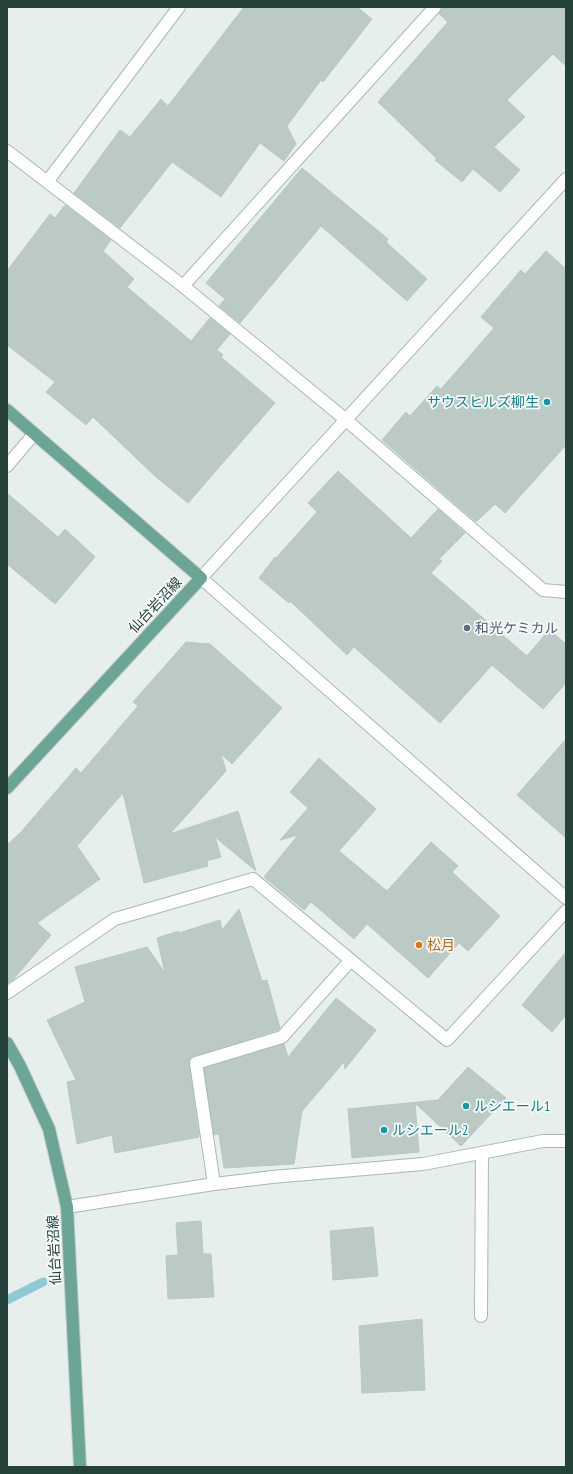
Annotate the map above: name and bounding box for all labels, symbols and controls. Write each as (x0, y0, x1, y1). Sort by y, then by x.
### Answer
place label: サウスヒルズ柳生 (427, 393, 539, 411)
marker: サウスヒルズ柳生 (542, 397, 552, 407)
street label: 仙台岩沼線 (125, 573, 185, 637)
place label: 和光ケミカル (475, 619, 559, 637)
marker: 和光ケミカル (462, 623, 472, 633)
place label: 松月 (427, 936, 455, 954)
marker: 松月 (414, 940, 424, 950)
place label: ルシエール1 (474, 1097, 550, 1115)
marker: ルシエール1 (461, 1101, 471, 1111)
place label: ルシエール2 (392, 1121, 468, 1139)
marker: ルシエール2 (379, 1125, 389, 1135)
street label: 仙台岩沼線 (43, 1215, 65, 1285)

